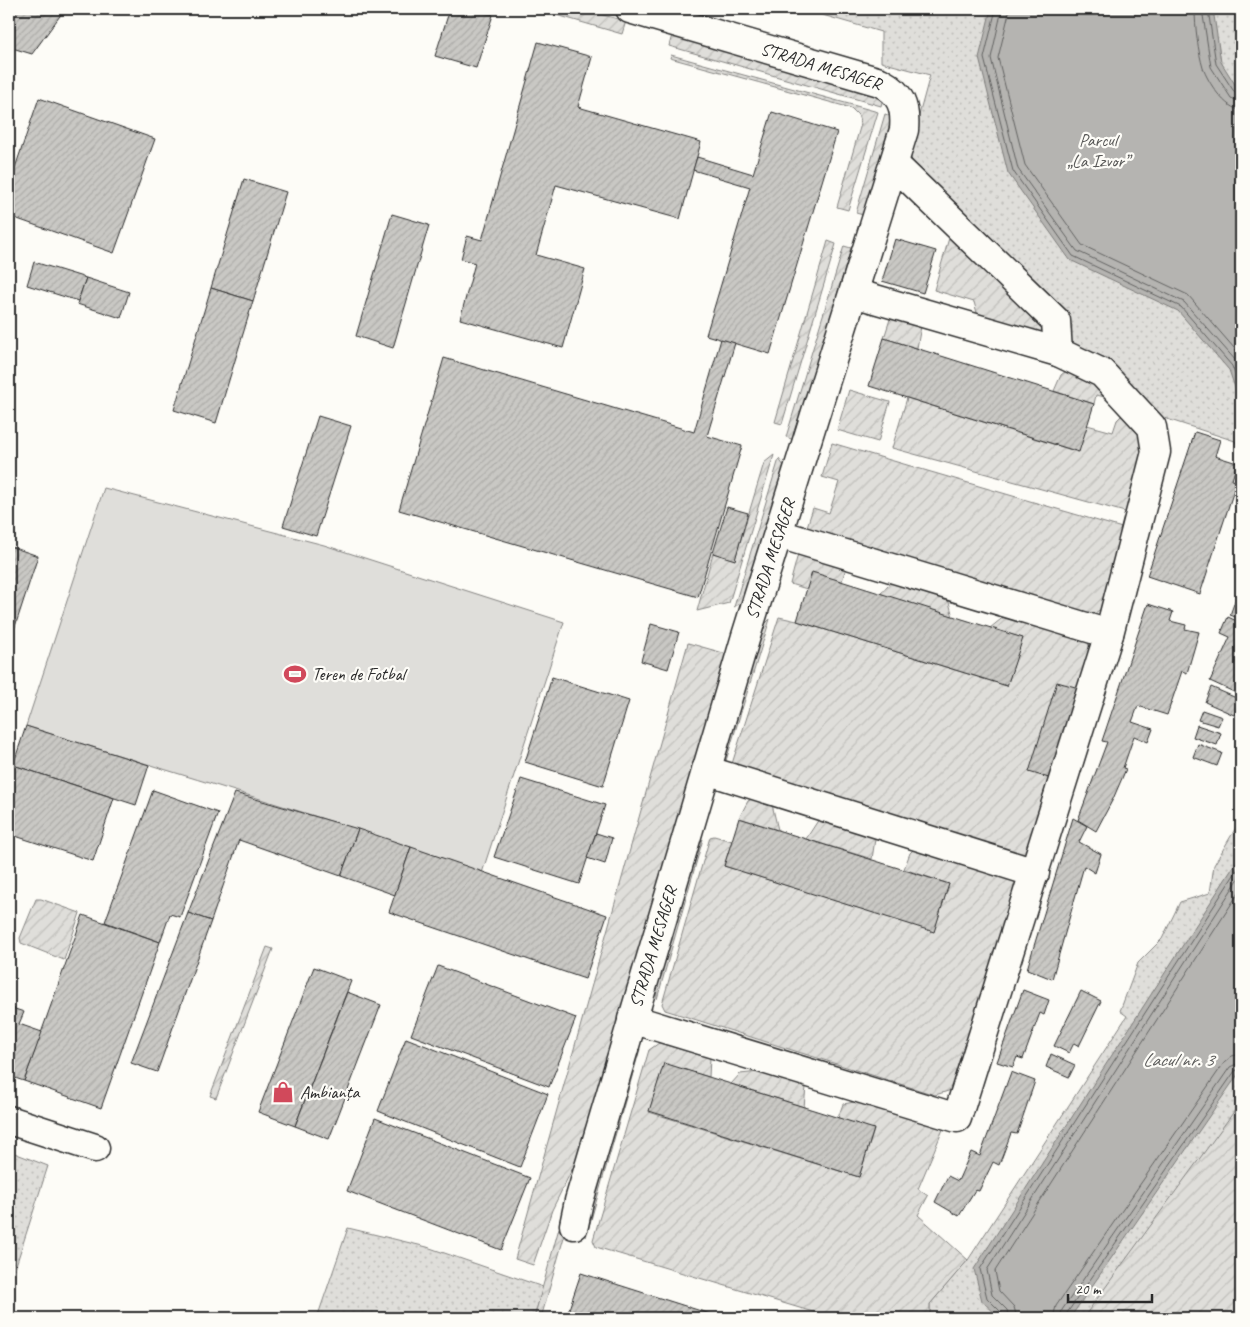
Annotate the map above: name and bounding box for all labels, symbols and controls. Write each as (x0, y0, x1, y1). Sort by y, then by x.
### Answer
street label: STRADA MESAGER (758, 37, 886, 95)
park label: Parcul „La Izvor” (1067, 129, 1133, 172)
street label: STRADA MESAGER (740, 494, 800, 622)
sports icon: Teren de Fotbal (282, 661, 308, 687)
place label: Teren de Fotbal (312, 663, 408, 685)
street label: STRADA MESAGER (624, 882, 682, 1010)
water label: Lacul nr. 3 (1143, 1048, 1217, 1072)
shop icon: Ambianța (270, 1079, 296, 1105)
place label: Ambianța (300, 1081, 361, 1103)
scale bar (1068, 1272, 1151, 1304)
text: 20 m (1075, 1280, 1102, 1299)

